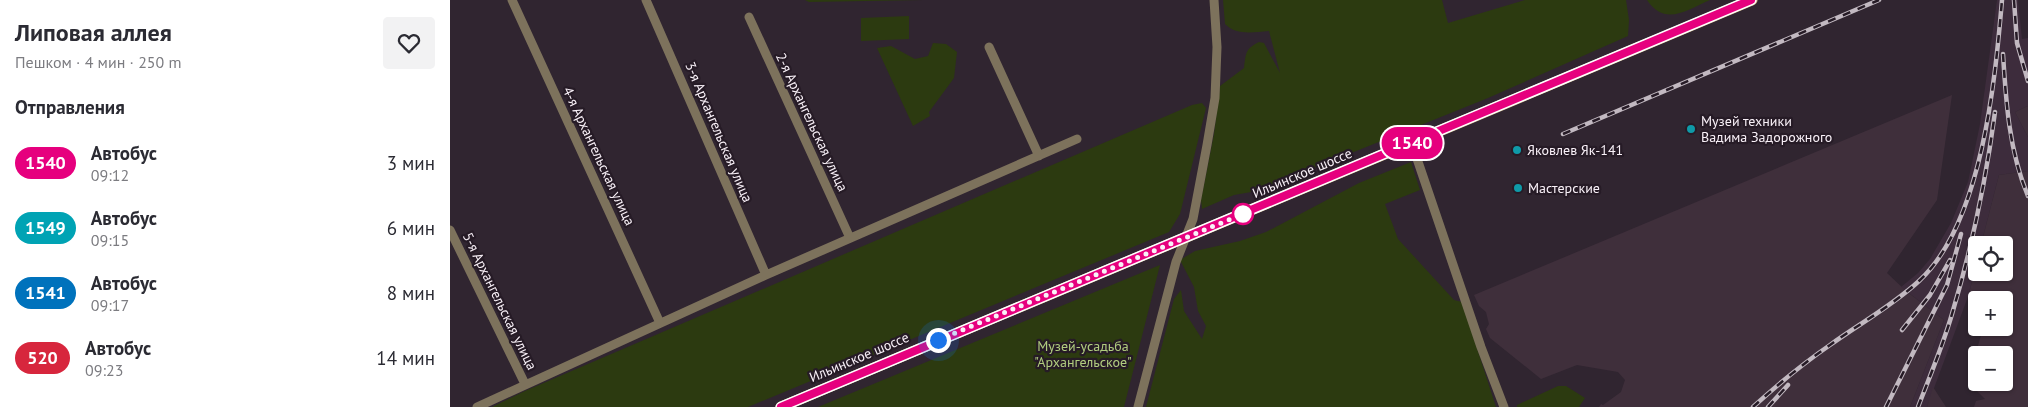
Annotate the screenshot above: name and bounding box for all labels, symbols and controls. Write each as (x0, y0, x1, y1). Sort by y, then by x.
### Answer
text: Липовая аллея (15, 17, 172, 48)
button: heart (383, 17, 435, 69)
street label: 2-я Архангельская улица (772, 50, 852, 194)
text: Пешком · 4 мин · 250 m (15, 52, 182, 72)
street label: 3-я Архангельская улица (681, 59, 757, 205)
street label: 4-я Архангельская улица (559, 84, 639, 228)
text: Отправления (15, 95, 125, 119)
place label: Музей техники Вадима Задорожного (1701, 112, 1832, 146)
marker: Музей техники Вадима Задорожного (1685, 123, 1697, 135)
line badge: 1540 (1377, 127, 1447, 159)
text: 1540 (1392, 131, 1432, 154)
text: Автобус (91, 141, 157, 165)
place label: Яковлев Як-141 (1527, 141, 1623, 159)
street label: Ильинское шоссе (1250, 144, 1354, 202)
marker: Яковлев Як-141 (1511, 144, 1523, 156)
text: 1540 (25, 151, 66, 174)
text: 3 мин (387, 151, 435, 175)
text: 09:12 (91, 165, 129, 185)
place label: Мастерские (1528, 179, 1600, 197)
marker: Мастерские (1512, 182, 1524, 194)
unlabelled marker (1232, 203, 1254, 225)
text: Автобус (91, 206, 157, 230)
text: 1549 (25, 216, 66, 239)
text: 6 мин (387, 216, 435, 240)
street label: 5-я Архангельская улица (459, 229, 541, 373)
text: 09:15 (91, 230, 129, 250)
map controls (1968, 236, 2013, 391)
button: locate (1968, 236, 2013, 281)
text: Автобус (91, 271, 157, 295)
text: 1541 (25, 281, 66, 304)
text: 8 мин (387, 281, 435, 305)
button: + (1968, 291, 2013, 336)
text: 09:17 (91, 295, 129, 315)
street label: Ильинское шоссе (807, 328, 911, 386)
your location (926, 328, 951, 353)
text: Автобус (85, 336, 151, 360)
park label: Музей-усадьба "Архангельское" (1034, 337, 1132, 371)
text: 520 (27, 346, 58, 369)
text: 14 мин (376, 346, 435, 370)
button: − (1968, 346, 2013, 391)
text: 09:23 (85, 360, 123, 380)

